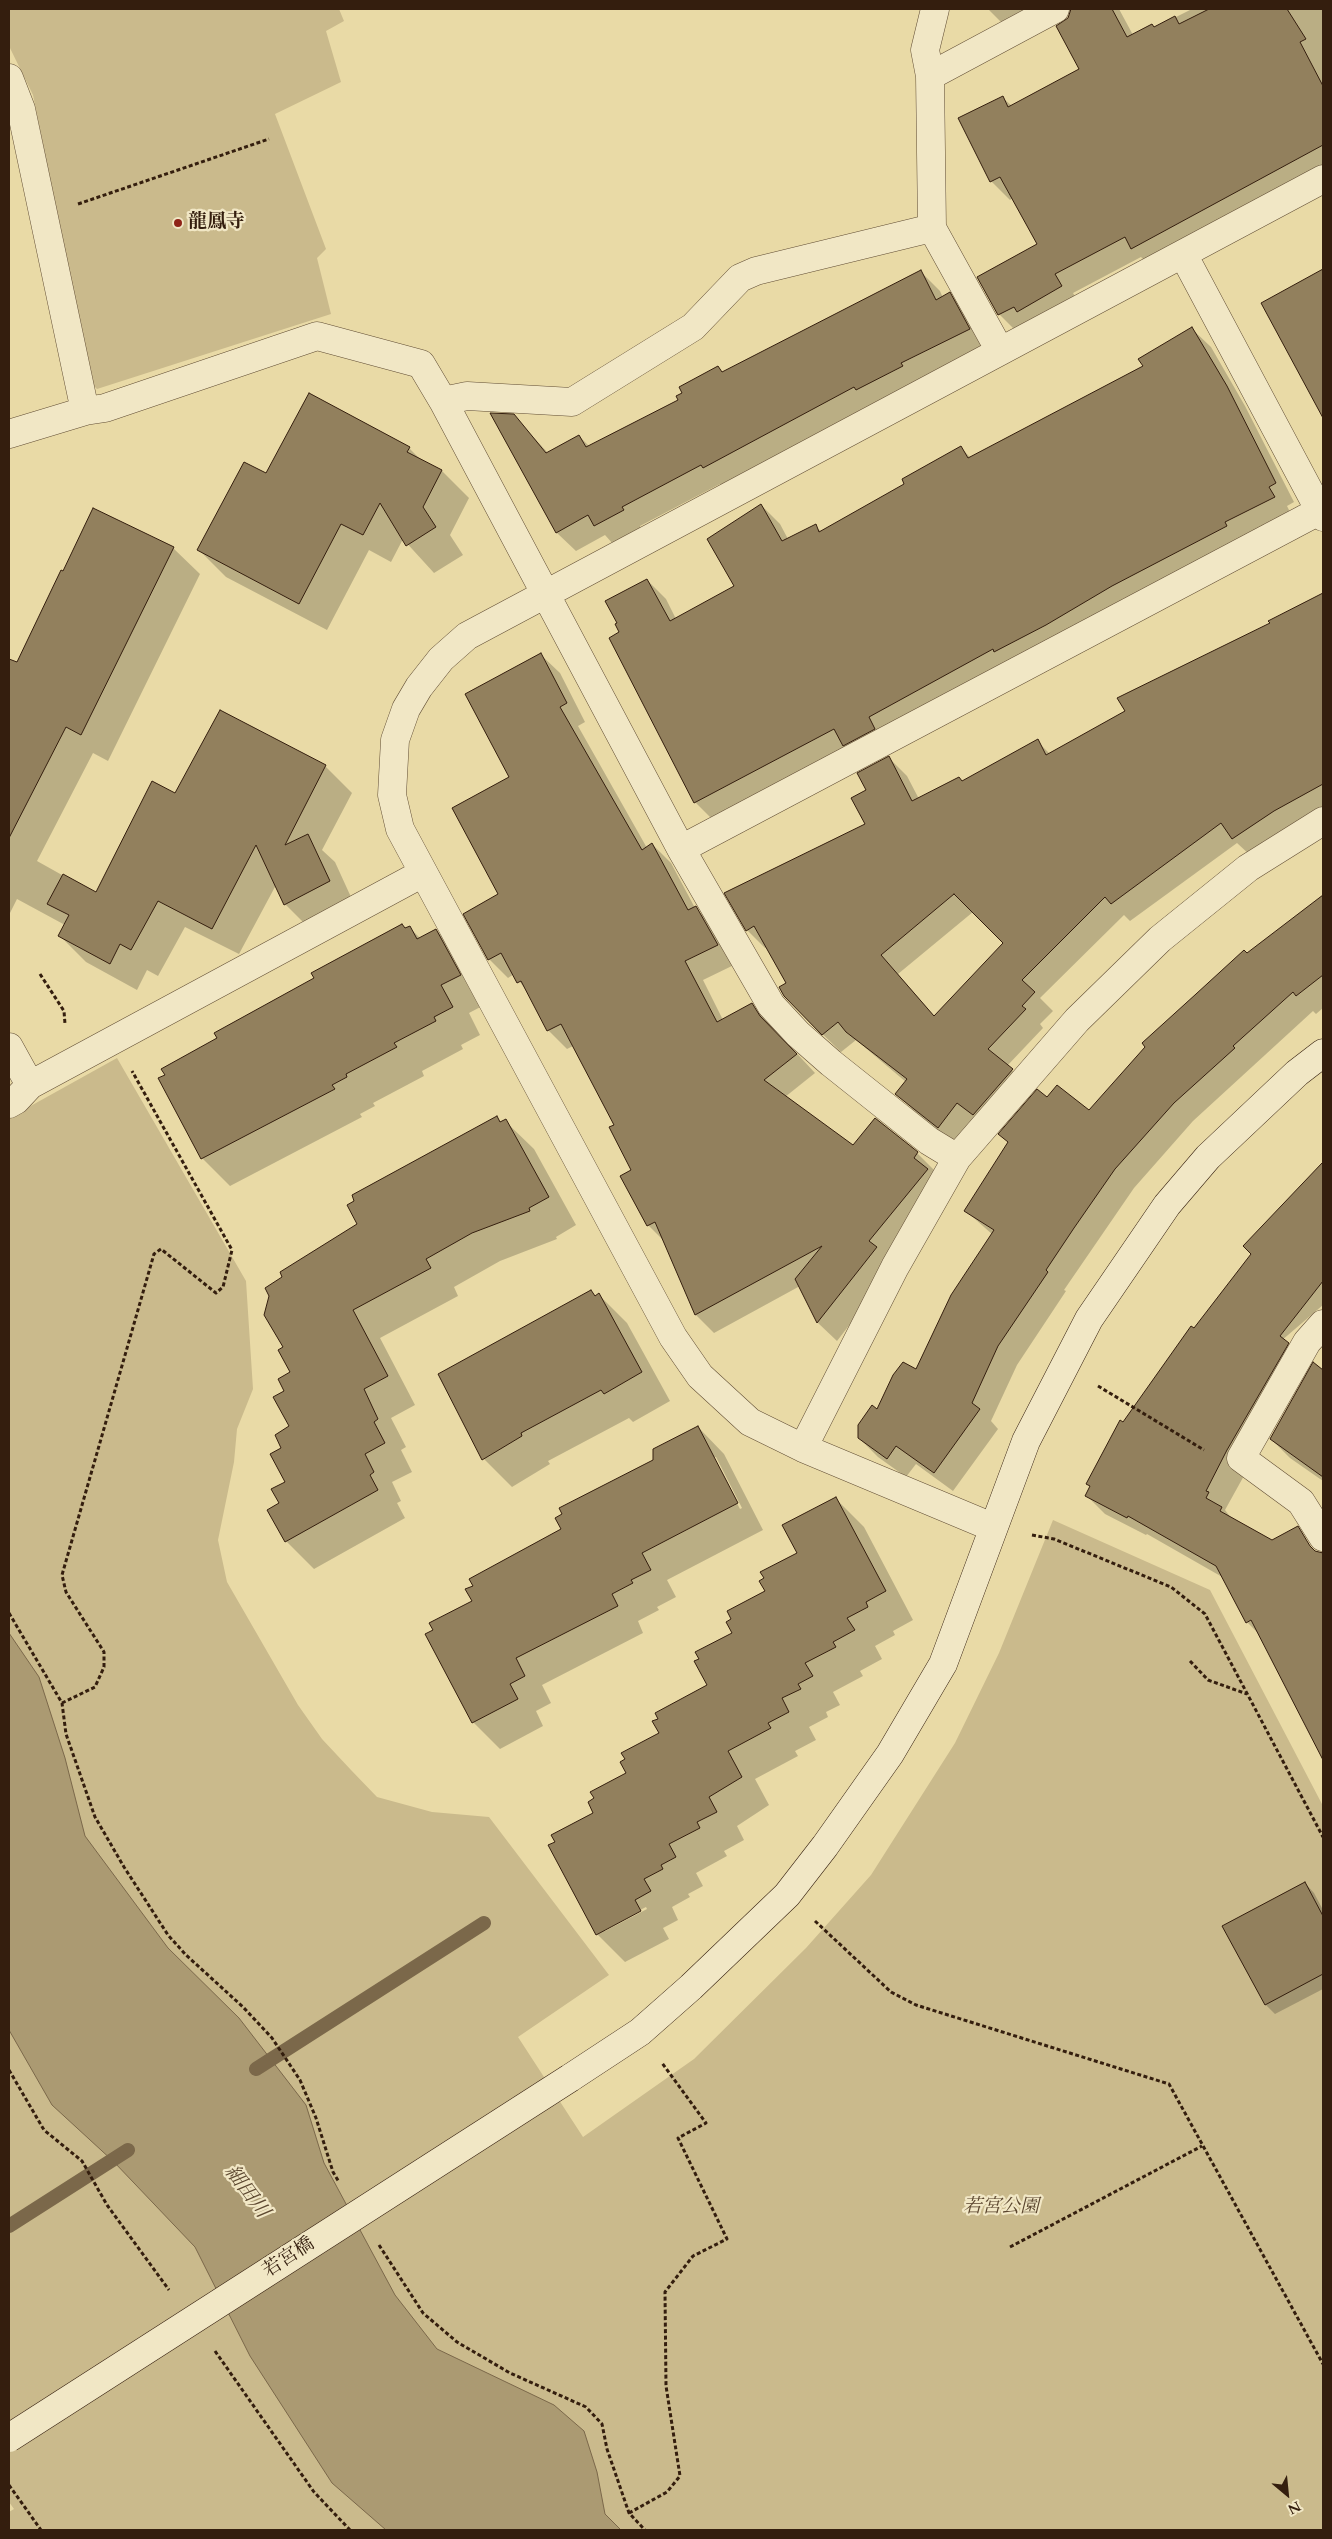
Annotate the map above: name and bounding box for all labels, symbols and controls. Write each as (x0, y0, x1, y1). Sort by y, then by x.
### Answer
place label: 龍鳳寺 (188, 212, 245, 234)
marker: 龍鳳寺 (172, 217, 184, 229)
water label: 細田川 (218, 2161, 274, 2223)
park label: 若宮公園 (963, 2197, 1039, 2219)
street label: 若宮橋 (259, 2233, 319, 2283)
north arrow (1262, 2469, 1312, 2519)
text: N (1284, 2496, 1304, 2519)

